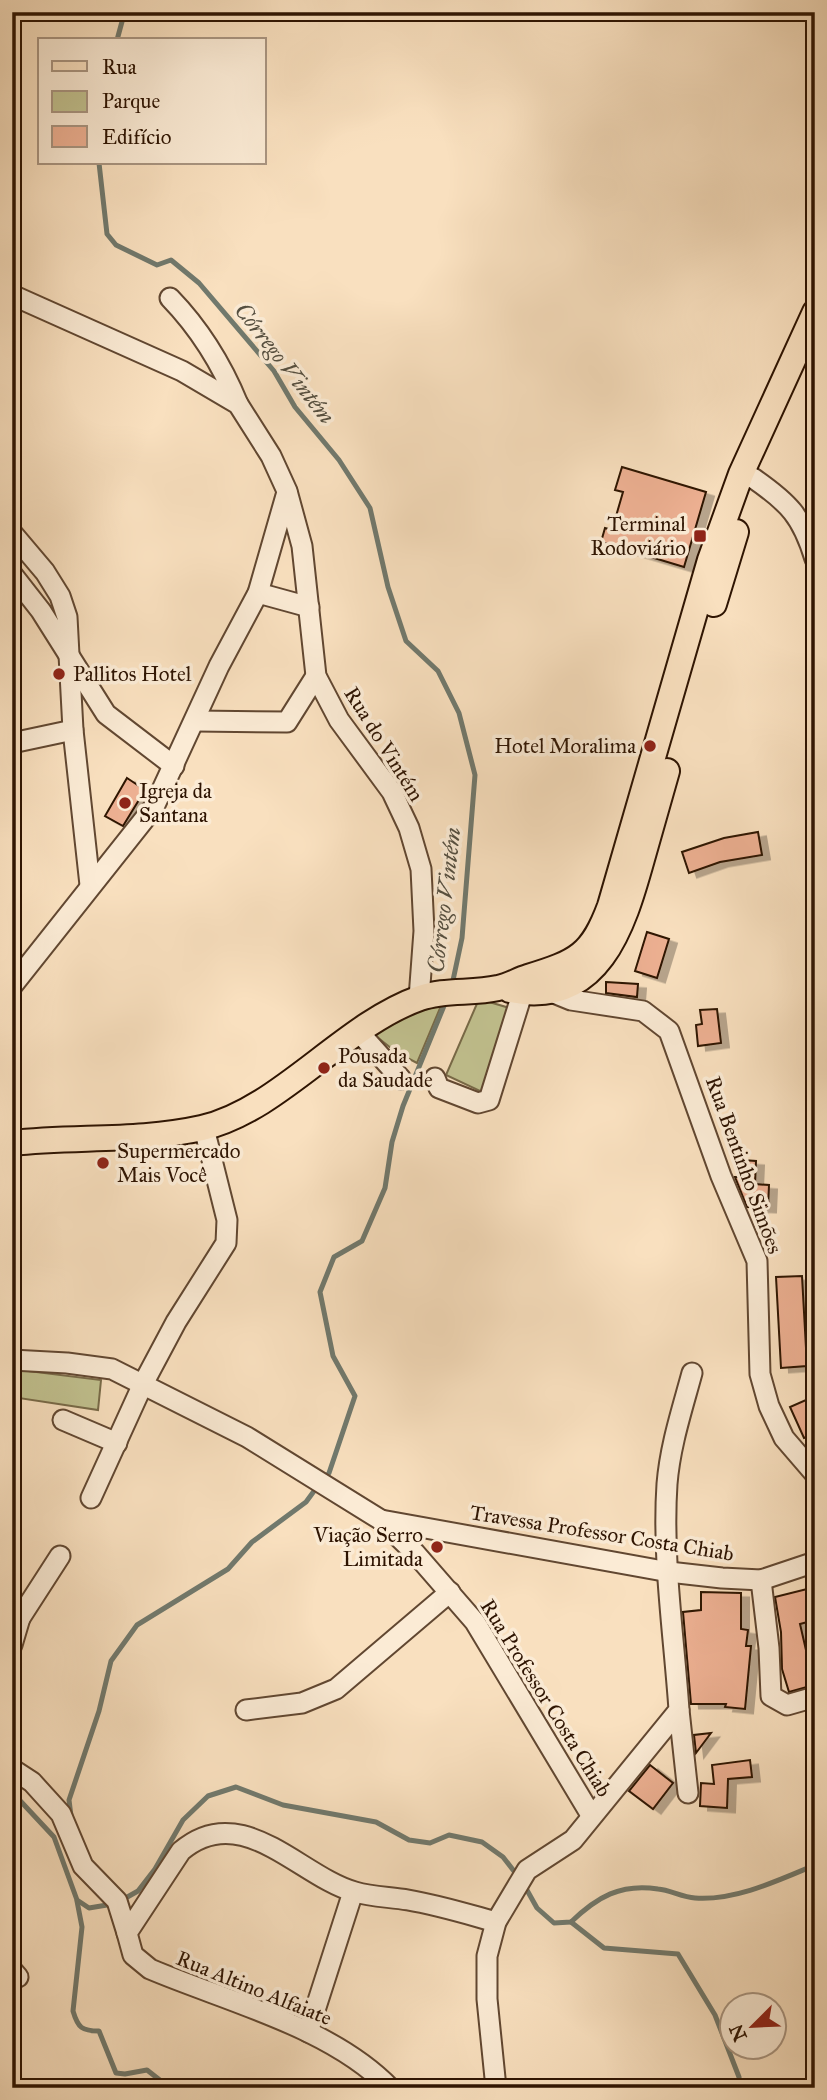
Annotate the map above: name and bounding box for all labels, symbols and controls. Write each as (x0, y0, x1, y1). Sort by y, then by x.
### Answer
legend (38, 38, 266, 164)
text: Rua (102, 54, 137, 80)
text: Parque (102, 88, 161, 114)
text: Edifício (102, 124, 172, 150)
water label: Córrego Vintém (229, 297, 341, 430)
place label: Terminal Rodoviário (590, 511, 686, 561)
marker: Terminal Rodoviário (692, 528, 708, 544)
place label: Pallitos Hotel (73, 661, 192, 687)
marker: Pallitos Hotel (51, 666, 67, 682)
street label: Rua do Vintém (338, 682, 430, 806)
place label: Hotel Moralima (494, 733, 636, 759)
marker: Hotel Moralima (642, 738, 658, 754)
place label: Igreja da Santana (139, 778, 212, 828)
marker: Igreja da Santana (117, 795, 133, 811)
water label: Córrego Vintém (421, 825, 467, 974)
place label: Pousada da Saudade (338, 1043, 433, 1093)
marker: Pousada da Saudade (316, 1060, 332, 1076)
street label: Rua Bentinho Simões (700, 1073, 788, 1257)
place label: Supermercado Mais Você (117, 1138, 241, 1188)
marker: Supermercado Mais Você (95, 1155, 111, 1171)
street label: Travessa Professor Costa Chiab (468, 1499, 736, 1567)
place label: Viação Serro Limitada (313, 1522, 423, 1572)
marker: Viação Serro Limitada (429, 1539, 445, 1555)
street label: Rua Professor Costa Chiab (475, 1594, 617, 1802)
street label: Rua Altino Alfaiate (172, 1945, 336, 2031)
north arrow (718, 1992, 788, 2062)
text: N (724, 2021, 752, 2045)

